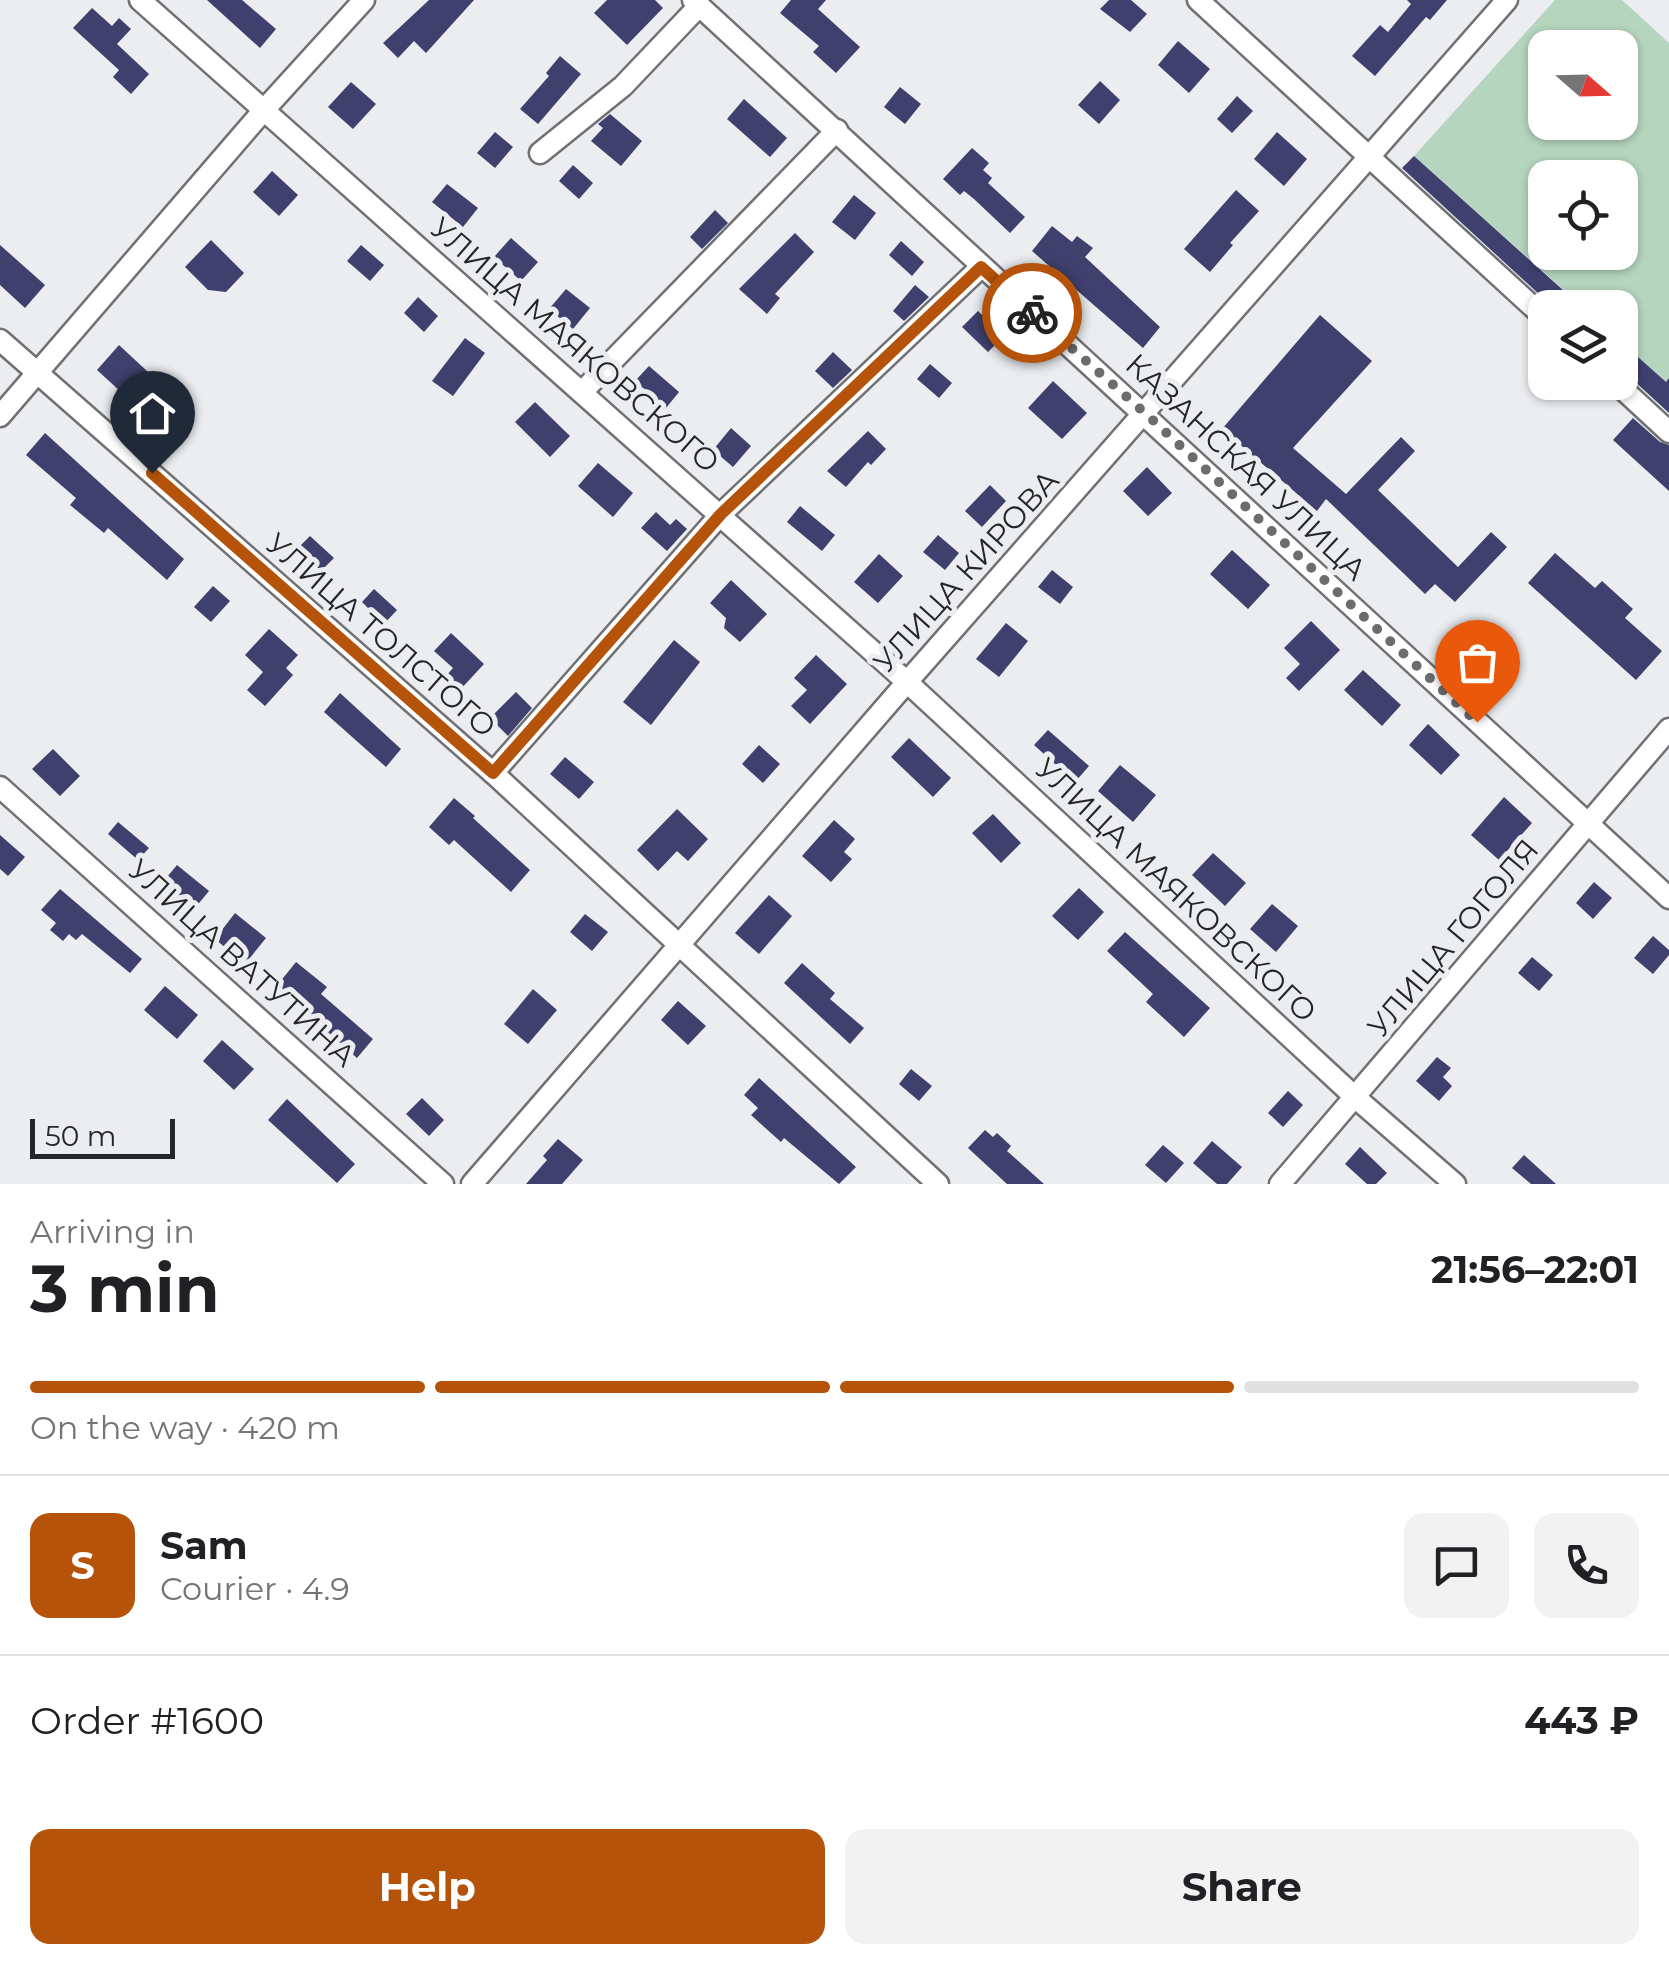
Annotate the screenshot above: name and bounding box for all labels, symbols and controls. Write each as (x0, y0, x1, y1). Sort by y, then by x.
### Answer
north arrow (1528, 30, 1638, 140)
map controls (1528, 30, 1638, 400)
button: locate (1528, 160, 1638, 270)
street label: УЛИЦА МАЯКОВСКОГО (423, 209, 727, 481)
courier (982, 263, 1082, 363)
icon: bike (1005, 286, 1060, 341)
button: layers (1528, 290, 1638, 400)
street label: КАЗАНСКАЯ УЛИЦА (1118, 346, 1374, 588)
pin (110, 371, 195, 474)
icon: home (125, 386, 180, 441)
street label: УЛИЦА КИРОВА (865, 462, 1067, 680)
street label: УЛИЦА ТОЛСТОГО (258, 525, 504, 745)
pin (1435, 620, 1520, 723)
icon: bag (1450, 635, 1505, 690)
street label: УЛИЦА МАЯКОВСКОГО (1028, 750, 1324, 1030)
street label: УЛИЦА ГОГОЛЯ (1359, 832, 1547, 1044)
street label: УЛИЦА ВАТУТИНА (121, 851, 363, 1075)
scale bar (30, 1114, 175, 1158)
text: 50 m (45, 1119, 116, 1153)
text: Arriving in (30, 1212, 195, 1251)
text: 21:56–22:01 (1431, 1246, 1639, 1293)
text: 3 min (30, 1249, 220, 1328)
text: On the way · 420 m (30, 1408, 340, 1447)
button: chat (1404, 1513, 1509, 1618)
button: phone (1534, 1513, 1639, 1618)
text: Sam (160, 1522, 248, 1569)
text: S (70, 1542, 95, 1589)
text: Courier · 4.9 (160, 1569, 350, 1608)
text: Order #1600 (30, 1697, 264, 1744)
text: 443 ₽ (1524, 1697, 1639, 1744)
button: Help (30, 1829, 825, 1944)
button: Share (845, 1829, 1639, 1944)

